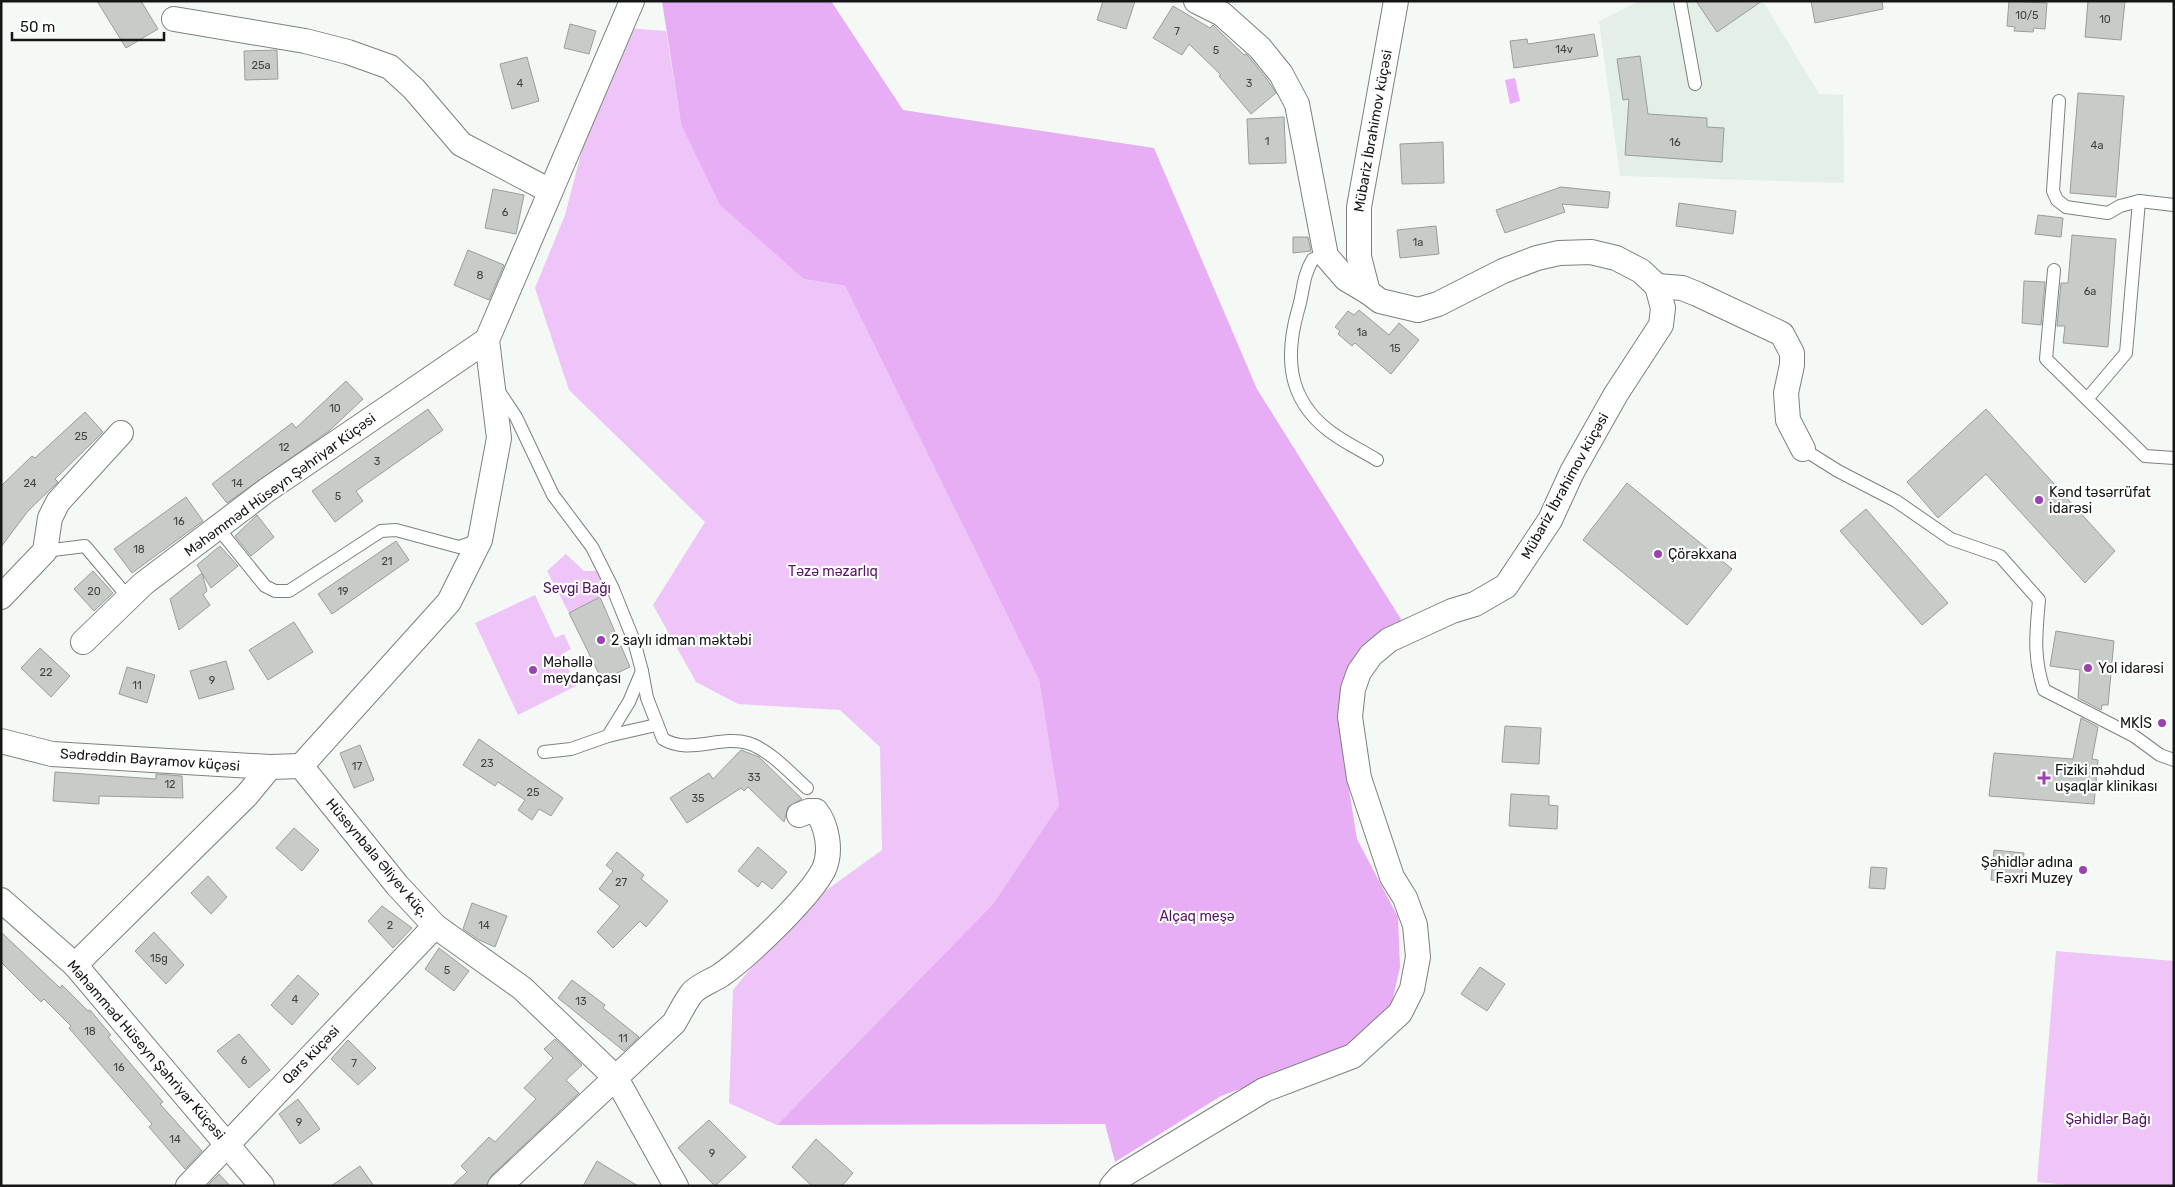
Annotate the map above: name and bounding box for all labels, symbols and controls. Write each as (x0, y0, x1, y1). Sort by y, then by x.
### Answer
house number: 10/5 (2015, 9, 2039, 22)
scale bar (12, 10, 165, 42)
house number: 10 (2099, 13, 2111, 26)
text: 50 m (20, 18, 55, 36)
house number: 7 (1174, 25, 1180, 38)
house number: 14v (1555, 43, 1573, 56)
house number: 5 (1213, 44, 1220, 57)
street label: Mübariz İbrahimov küçəsi (1350, 48, 1396, 214)
house number: 25а (251, 59, 271, 72)
house number: 4 (517, 77, 524, 90)
house number: 3 (1246, 77, 1253, 90)
house number: 1 (1265, 135, 1269, 148)
house number: 16 (1669, 136, 1681, 149)
house number: 4a (2091, 139, 2103, 152)
house number: 6 (502, 206, 509, 219)
house number: 1а (1413, 236, 1423, 249)
house number: 8 (477, 269, 484, 282)
house number: 6a (2084, 285, 2096, 298)
house number: 1а (1357, 326, 1367, 339)
house number: 15 (1389, 342, 1401, 355)
house number: 10 (329, 402, 341, 415)
street label: Məhəmməd Hüseyn Şəhriyar Küçəsi (181, 410, 379, 560)
street label: Mübariz İbrahimov küçəsi (1518, 410, 1612, 562)
house number: 25 (75, 430, 88, 443)
house number: 12 (278, 441, 290, 454)
house number: 3 (374, 455, 381, 468)
house number: 24 (23, 477, 37, 490)
house number: 14 (231, 477, 243, 490)
place label: Kənd təsərrüfat idarəsi (2049, 484, 2151, 517)
house number: 5 (335, 490, 342, 503)
marker: Kənd təsərrüfat idarəsi (2033, 494, 2045, 506)
house number: 16 (173, 515, 185, 528)
house number: 18 (133, 543, 145, 556)
place label: Çörəkxana (1668, 546, 1737, 563)
marker: Çörəkxana (1652, 548, 1664, 560)
house number: 21 (381, 555, 393, 568)
park label: Təzə məzarlıq (788, 563, 878, 580)
park label: Sevgi Bağı (543, 580, 611, 597)
house number: 20 (87, 585, 101, 598)
house number: 19 (337, 585, 349, 598)
place label: 2 saylı idman məktəbi (611, 632, 752, 649)
marker: 2 saylı idman məktəbi (595, 634, 607, 646)
place label: Məhəllə meydançası (543, 654, 621, 687)
place label: Yol idarəsi (2098, 660, 2164, 677)
marker: Yol idarəsi (2082, 662, 2094, 674)
marker: Məhəllə meydançası (527, 664, 539, 676)
house number: 22 (40, 666, 52, 679)
house number: 9 (209, 674, 215, 687)
house number: 11 (132, 679, 142, 692)
place label: MKİS (2120, 715, 2152, 732)
marker: MKİS (2156, 717, 2168, 729)
street label: Sədrəddin Bayramov küçəsi (60, 745, 240, 775)
house number: 23 (480, 757, 494, 770)
house number: 17 (352, 760, 363, 773)
place label: Fiziki məhdud uşaqlar klinikası (2055, 762, 2157, 795)
house number: 33 (747, 771, 761, 784)
marker: Fiziki məhdud uşaqlar klinikası (2037, 771, 2051, 785)
house number: 12 (164, 778, 176, 791)
house number: 25 (527, 786, 540, 799)
house number: 35 (691, 792, 705, 805)
street label: Hüseynbala Əliyev küç. (322, 795, 432, 921)
place label: Şəhidlər adına Fəxri Muzey (1981, 854, 2073, 887)
marker: Şəhidlər adına Fəxri Muzey (2077, 864, 2089, 876)
house number: 27 (615, 876, 627, 889)
park label: Alçaq meşə (1159, 908, 1235, 925)
house number: 2 (387, 919, 393, 932)
house number: 14 (478, 919, 490, 932)
house number: 15g (150, 952, 168, 965)
street label: Məhəmməd Hüseyn Şəhriyar Küçəsi (63, 957, 229, 1143)
house number: 5 (444, 964, 451, 977)
house number: 4 (292, 993, 299, 1006)
house number: 13 (575, 995, 587, 1008)
street label: Qars küçəsi (279, 1022, 343, 1088)
house number: 18 (84, 1025, 96, 1038)
house number: 11 (618, 1032, 628, 1045)
house number: 6 (241, 1054, 248, 1067)
house number: 7 (351, 1057, 357, 1070)
house number: 16 (113, 1061, 125, 1074)
park label: Şəhidlər Bağı (2065, 1111, 2151, 1128)
house number: 9 (296, 1116, 302, 1129)
house number: 14 (169, 1133, 181, 1146)
house number: 9 (709, 1147, 715, 1160)

